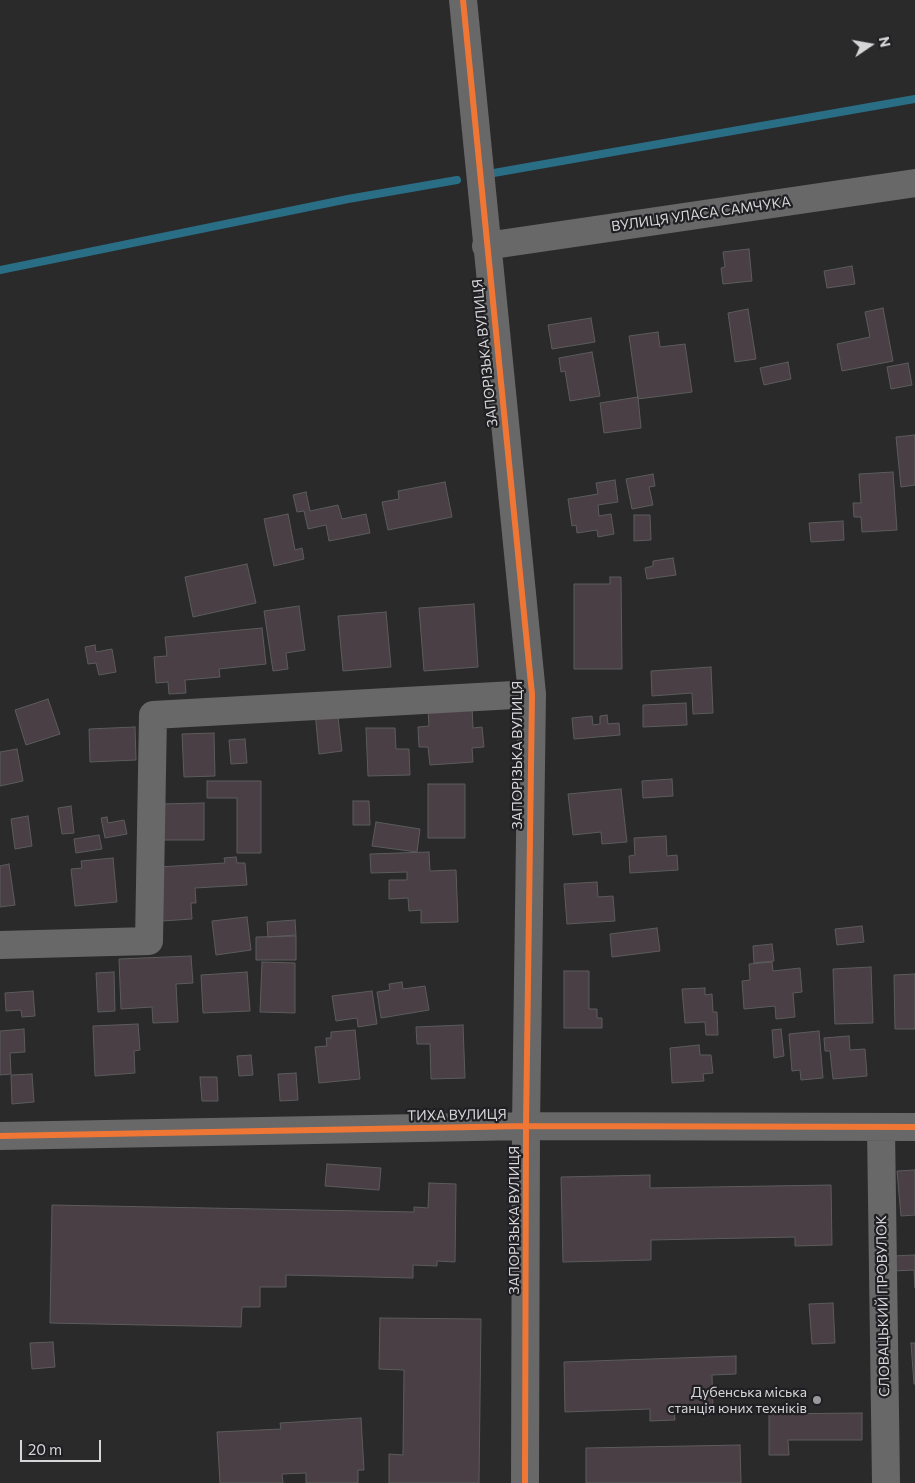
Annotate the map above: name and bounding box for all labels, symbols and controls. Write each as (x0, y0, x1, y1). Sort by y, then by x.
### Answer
north arrow (845, 20, 895, 70)
text: N (876, 35, 895, 49)
street label: ВУЛИЦЯ УЛАСА САМЧУКА (610, 193, 792, 235)
street label: ЗАПОРІЗЬКА ВУЛИЦЯ (469, 278, 501, 428)
street label: ЗАПОРІЗЬКА ВУЛИЦЯ (509, 681, 525, 829)
street label: ТИХА ВУЛИЦЯ (407, 1106, 507, 1124)
street label: ЗАПОРІЗЬКА ВУЛИЦЯ (506, 1146, 522, 1294)
street label: СЛОВАЦЬКИЙ ПРОВУЛОК (873, 1215, 893, 1397)
place label: Дубенська міська станція юних техніків (667, 1384, 807, 1416)
marker: Дубенська міська станція юних техніків (811, 1394, 823, 1406)
scale bar (22, 1430, 104, 1462)
text: 20 m (28, 1440, 62, 1458)

